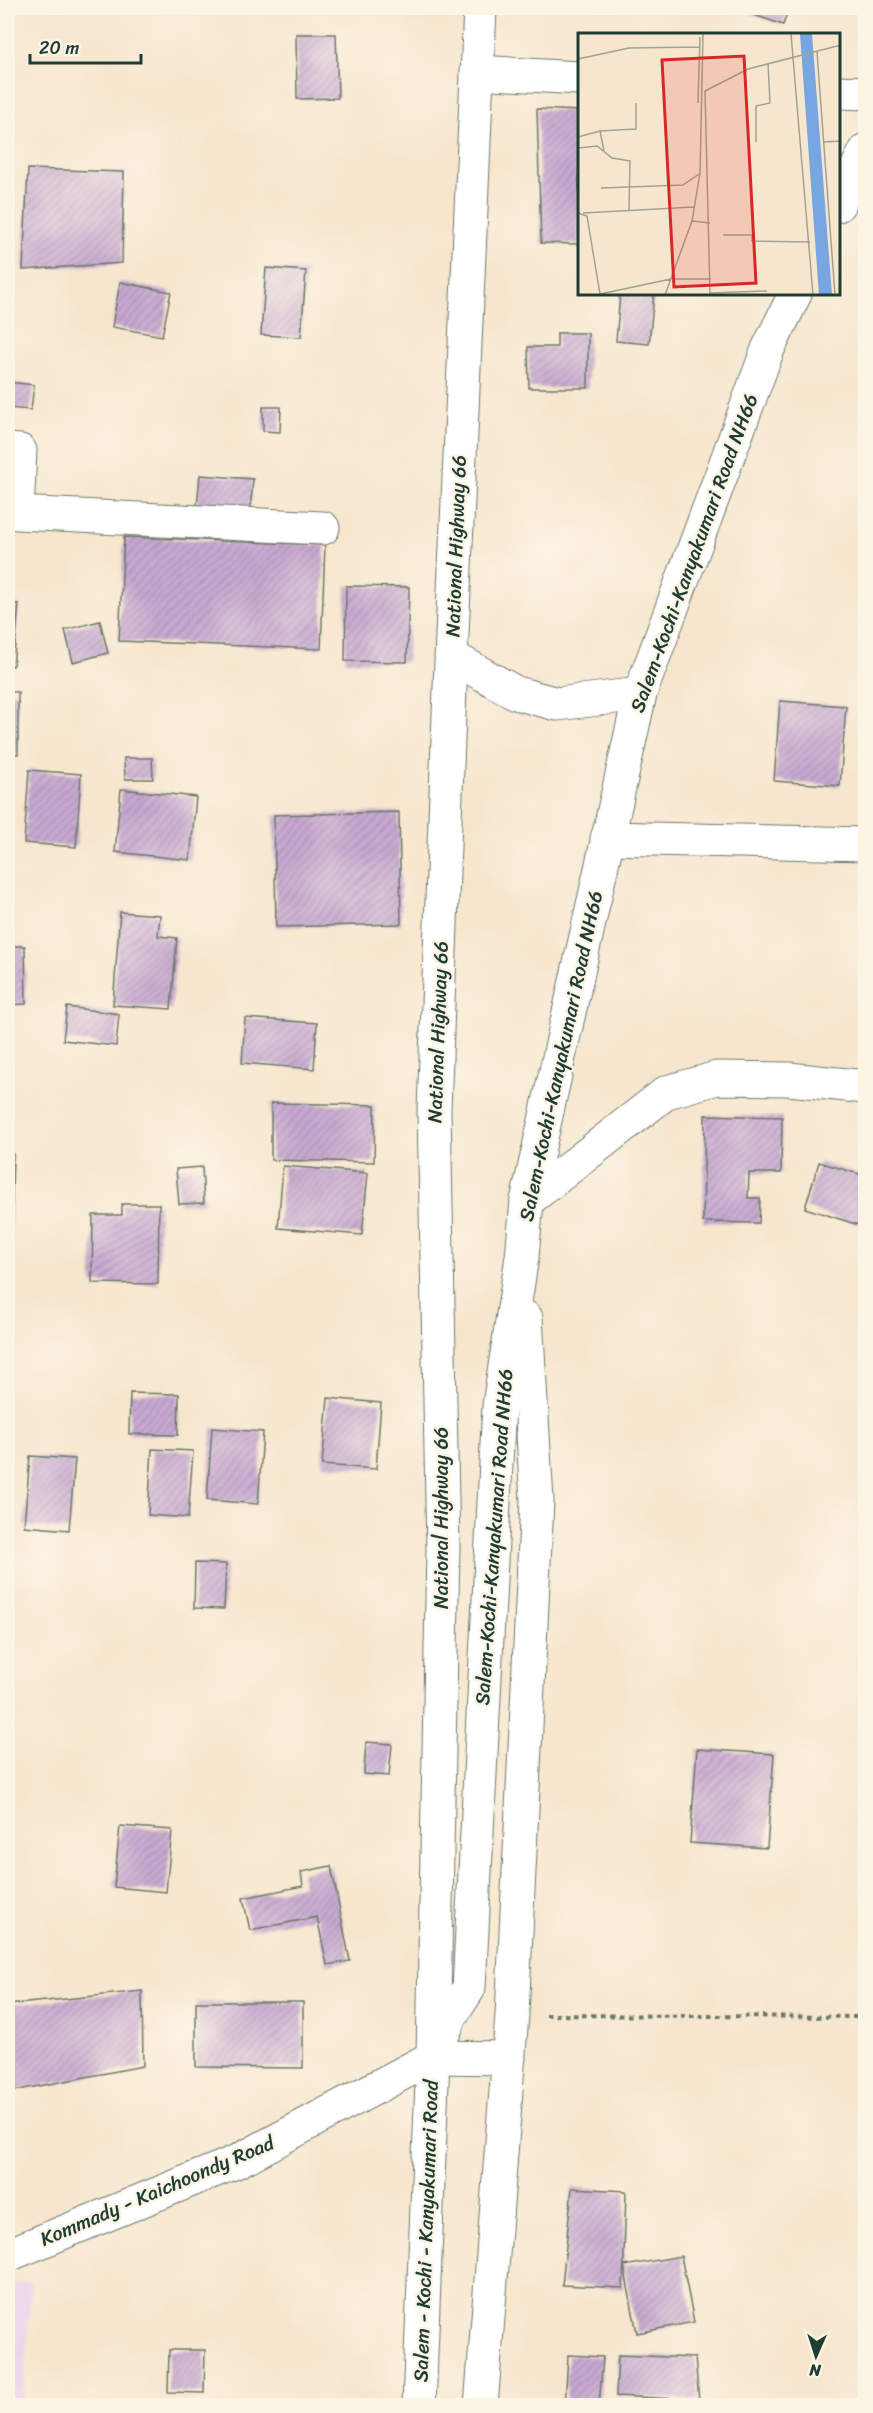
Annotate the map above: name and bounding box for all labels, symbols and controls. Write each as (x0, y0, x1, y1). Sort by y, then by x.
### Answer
scale bar (30, 27, 141, 65)
text: 20 m (39, 32, 79, 64)
inset map (578, 33, 840, 296)
street label: Salem-Kochi-Kanyakumari Road NH66 (620, 389, 768, 717)
street label: National Highway 66 (435, 454, 477, 638)
street label: Salem-Kochi-Kanyakumari Road NH66 (509, 887, 613, 1225)
street label: National Highway 66 (417, 940, 459, 1124)
street label: Salem-Kochi-Kanyakumari Road NH66 (465, 1368, 523, 1706)
street label: National Highway 66 (424, 1427, 459, 1609)
street label: Salem - Kochi - Kanyakumari Road (403, 2078, 449, 2383)
street label: Kommady - Kaichoondy Road (34, 2125, 281, 2256)
north arrow (786, 2326, 846, 2386)
text: N (808, 2356, 823, 2385)

